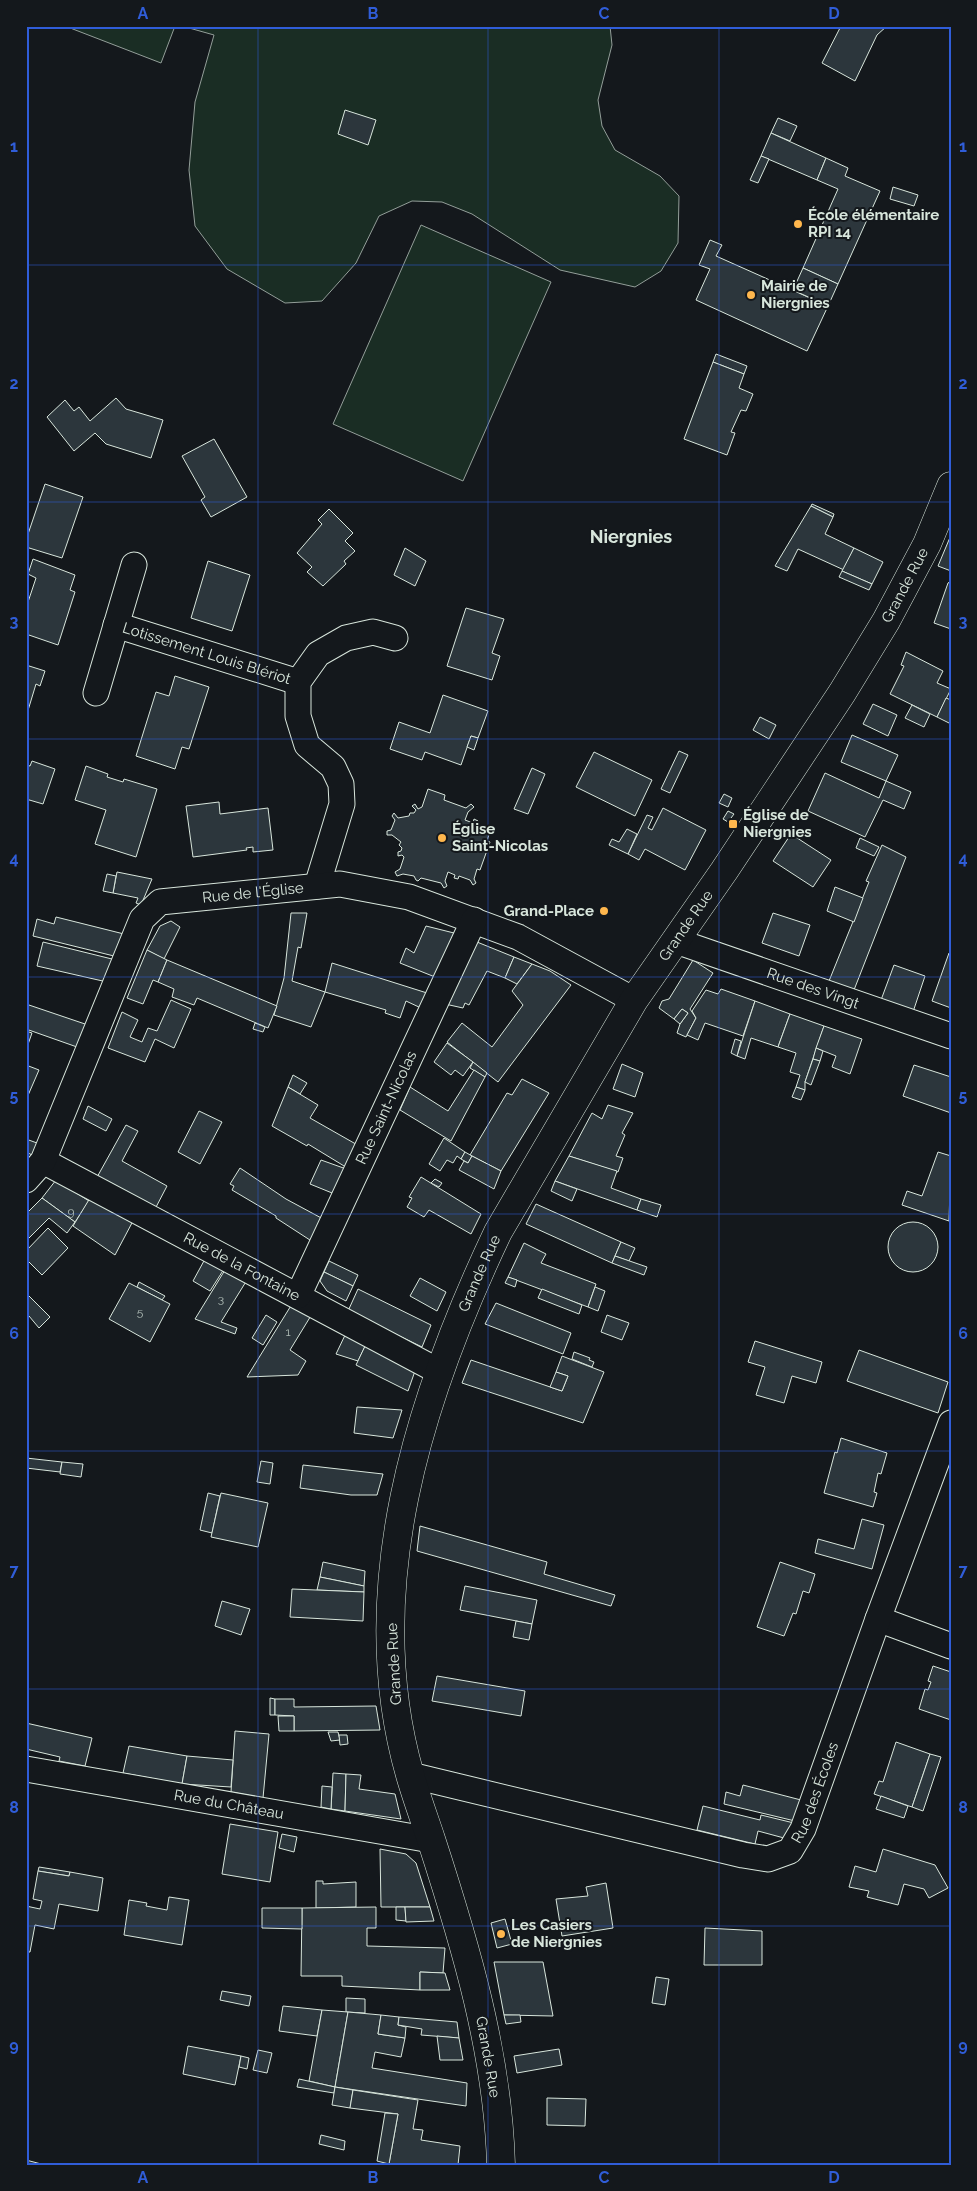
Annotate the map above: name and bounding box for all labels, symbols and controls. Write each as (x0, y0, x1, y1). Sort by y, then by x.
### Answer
text: A (138, 4, 149, 23)
text: B (368, 4, 379, 23)
text: C (599, 4, 610, 23)
text: D (828, 4, 840, 23)
text: 1 (10, 137, 18, 156)
text: 1 (959, 137, 967, 156)
place label: École élémentaire RPI 14 (808, 206, 939, 241)
marker: École élémentaire RPI 14 (792, 218, 804, 230)
place label: Mairie de Niergnies (761, 277, 830, 312)
marker: Mairie de Niergnies (745, 289, 757, 301)
text: 2 (9, 374, 19, 393)
text: 2 (958, 374, 968, 393)
district label: Niergnies (590, 526, 672, 547)
street label: Grande Rue (878, 545, 932, 626)
text: 3 (10, 612, 19, 631)
text: 3 (959, 612, 968, 631)
street label: Lotissement Louis Blériot (120, 619, 293, 688)
place label: Église de Niergnies (743, 806, 812, 841)
marker: Église de Niergnies (727, 818, 739, 830)
place label: Église Saint-Nicolas (452, 820, 548, 855)
marker: Église Saint-Nicolas (436, 832, 448, 844)
text: 4 (9, 849, 19, 868)
text: 4 (958, 849, 968, 868)
street label: Rue de l'Église (201, 879, 305, 907)
street label: Grande Rue (655, 887, 717, 965)
place label: Grand-Place (504, 902, 594, 920)
marker: Grand-Place (598, 905, 610, 917)
street label: Rue des Vingt (765, 964, 862, 1013)
street label: Rue Saint-Nicolas (352, 1048, 420, 1167)
text: 5 (10, 1086, 19, 1105)
text: 5 (959, 1086, 968, 1105)
house number: 9 (67, 1205, 75, 1219)
street label: Rue de la Fontaine (180, 1228, 303, 1305)
street label: Grande Rue (454, 1232, 504, 1315)
house number: 3 (218, 1292, 224, 1306)
house number: 5 (137, 1305, 144, 1319)
text: 6 (9, 1324, 19, 1343)
text: 6 (958, 1324, 968, 1343)
house number: 1 (285, 1325, 291, 1339)
text: 7 (10, 1561, 19, 1580)
text: 7 (959, 1561, 968, 1580)
street label: Grande Rue (383, 1622, 405, 1706)
street label: Rue des Écoles (788, 1740, 842, 1847)
street label: Rue du Château (173, 1786, 285, 1823)
text: 8 (9, 1798, 19, 1817)
text: 8 (958, 1798, 968, 1817)
place label: Les Casiers de Niergnies (511, 1916, 602, 1951)
marker: Les Casiers de Niergnies (495, 1928, 507, 1940)
street label: Grande Rue (472, 2015, 504, 2099)
text: 9 (9, 2036, 19, 2055)
text: 9 (958, 2036, 968, 2055)
text: A (138, 2168, 149, 2187)
text: B (368, 2168, 379, 2187)
text: C (599, 2168, 610, 2187)
text: D (828, 2168, 840, 2187)

